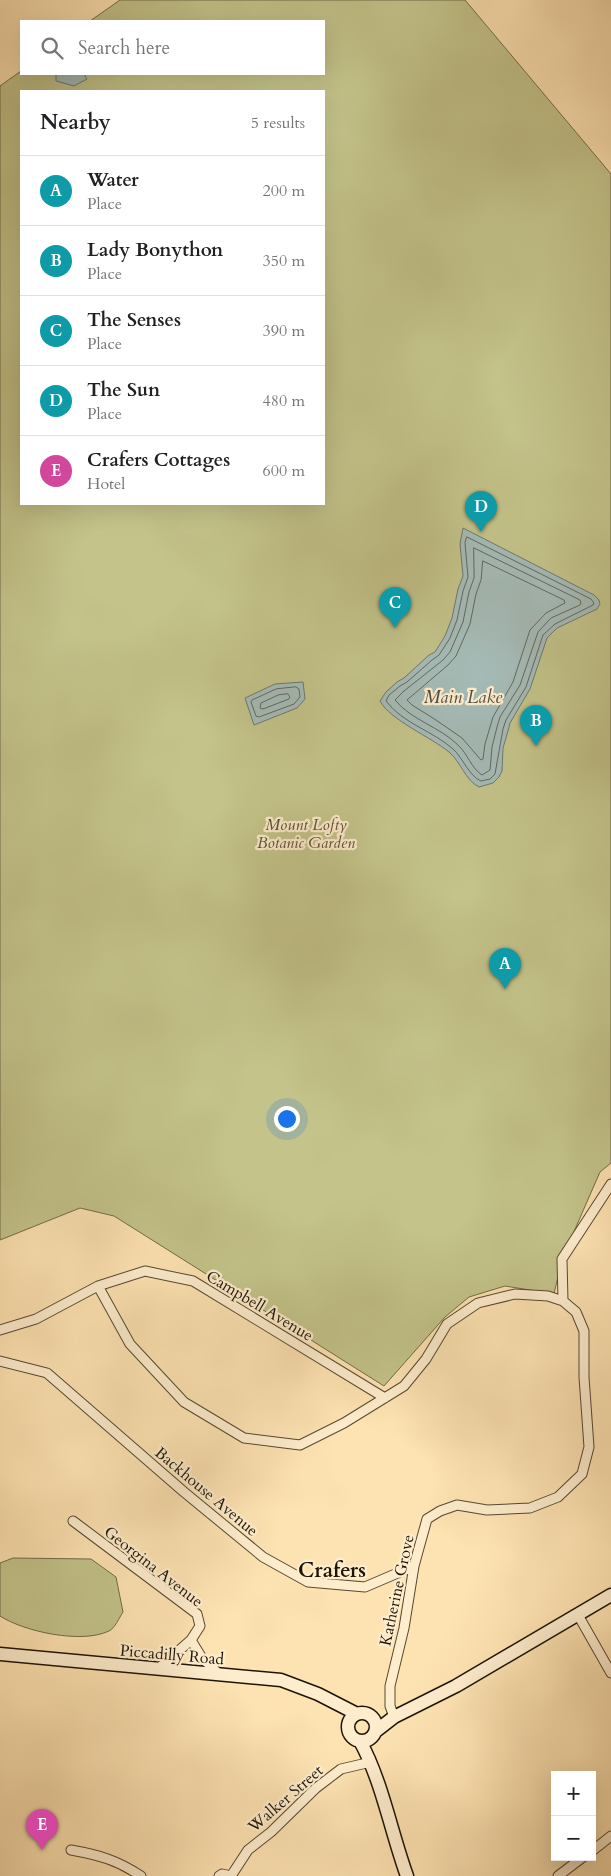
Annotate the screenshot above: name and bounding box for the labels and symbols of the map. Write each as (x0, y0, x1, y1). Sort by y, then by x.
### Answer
pin: D (465, 491, 497, 532)
pin: C (379, 587, 411, 628)
water label: Main Lake (424, 685, 503, 710)
pin: B (520, 705, 552, 746)
park label: Mount Lofty Botanic Garden (257, 814, 355, 854)
pin: A (489, 948, 521, 989)
your location (274, 1106, 300, 1132)
street label: Campbell Avenue (202, 1265, 317, 1347)
street label: Backhouse Avenue (150, 1442, 263, 1542)
street label: Georgina Avenue (99, 1521, 207, 1612)
street label: Katherine Grove (374, 1532, 420, 1648)
district label: Crafers (298, 1556, 366, 1585)
street label: Piccadilly Road (119, 1639, 225, 1671)
street label: Walker Street (243, 1760, 328, 1838)
pin: E (26, 1809, 58, 1850)

